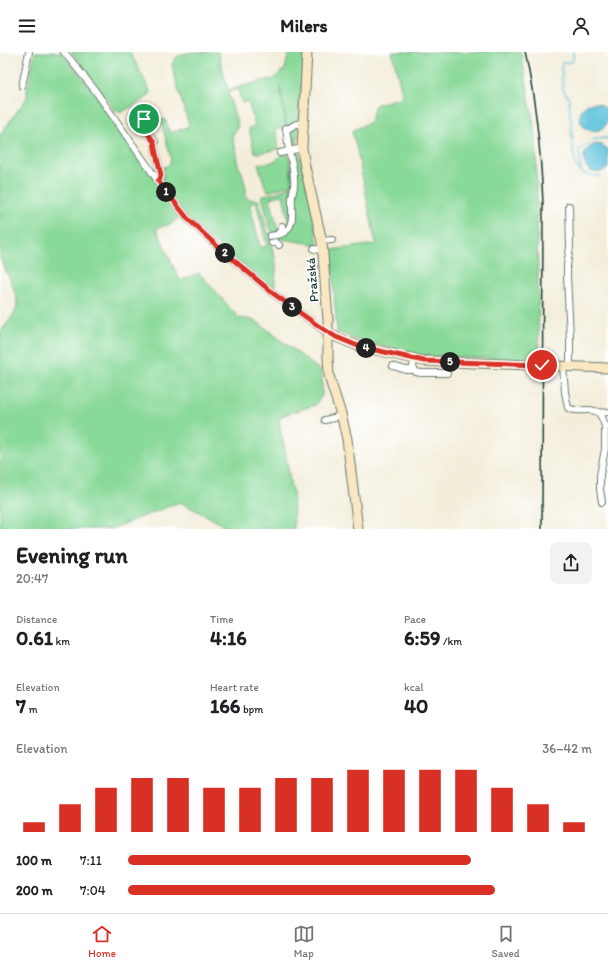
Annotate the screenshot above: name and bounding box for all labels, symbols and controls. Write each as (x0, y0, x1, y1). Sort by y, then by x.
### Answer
icon: menu (16, 15, 38, 37)
text: Milers (280, 15, 328, 37)
icon: person (570, 15, 592, 37)
pin (127, 102, 161, 136)
icon: arrive (133, 108, 155, 130)
pin: 1 (156, 182, 176, 202)
text: 1 (163, 185, 169, 198)
pin: 2 (215, 243, 235, 263)
text: 2 (222, 246, 228, 259)
street label: Pražská (303, 257, 321, 303)
pin: 3 (282, 297, 302, 317)
text: 3 (289, 300, 295, 313)
pin: 4 (356, 338, 376, 358)
text: 4 (363, 341, 369, 354)
pin (525, 348, 559, 382)
pin: 5 (440, 352, 460, 372)
icon: check (531, 354, 553, 376)
text: 5 (447, 355, 453, 368)
text: Evening run (16, 542, 128, 569)
button: share (550, 542, 592, 584)
text: 20:47 (16, 571, 48, 586)
text: Distance (16, 613, 57, 626)
text: Time (210, 613, 233, 626)
text: Pace (404, 613, 426, 626)
text: 0.61 (16, 626, 53, 650)
text: 4:16 (210, 626, 247, 650)
text: 6:59 (404, 626, 440, 650)
text: km (53, 635, 70, 648)
text: /km (440, 635, 462, 648)
text: Elevation (16, 681, 60, 694)
text: Heart rate (210, 681, 259, 694)
text: kcal (404, 681, 424, 694)
text: 7 (16, 694, 26, 718)
text: 166 (210, 694, 240, 718)
text: 40 (404, 694, 428, 718)
text: m (26, 703, 38, 716)
text: bpm (240, 703, 263, 716)
text: Elevation (16, 741, 68, 756)
text: 36–42 m (542, 741, 592, 756)
text: 100 m (16, 853, 52, 868)
text: 7:11 (80, 853, 102, 868)
text: 200 m (16, 883, 53, 898)
text: 7:04 (80, 883, 105, 898)
tab: Home (88, 923, 116, 960)
tab: Map (293, 923, 315, 960)
tab: Saved (492, 923, 520, 960)

